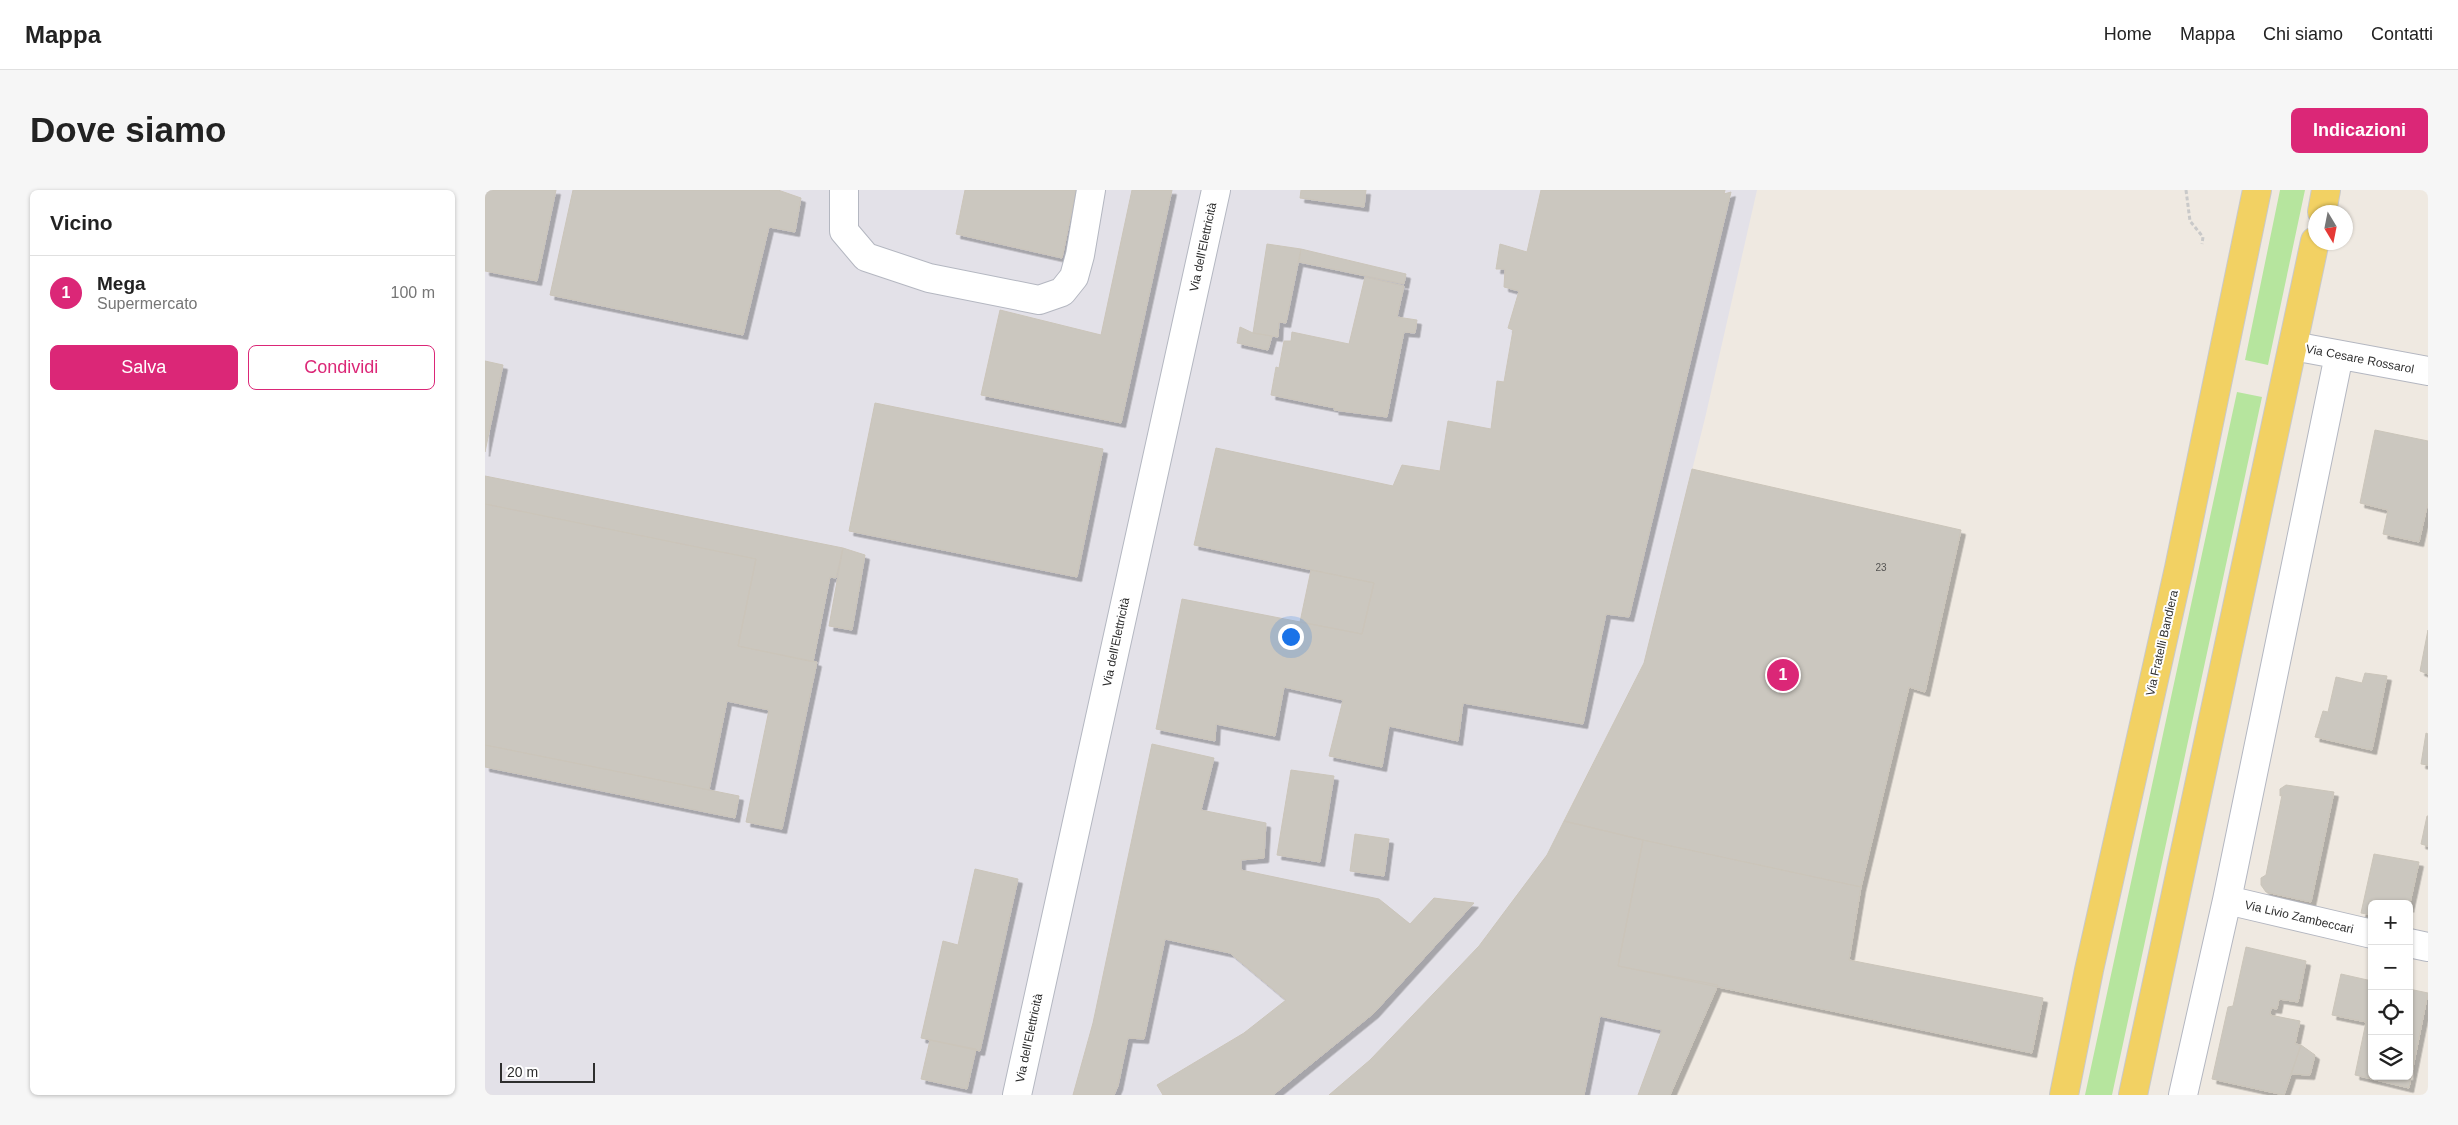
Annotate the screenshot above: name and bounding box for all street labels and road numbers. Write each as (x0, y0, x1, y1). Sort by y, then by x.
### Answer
street label: Via dell'Elettricità (1187, 201, 1219, 293)
street label: Via Cesare Rossarol (2305, 342, 2415, 376)
street label: Via Fratelli Bandiera (2143, 589, 2181, 697)
street label: Via dell'Elettricità (1100, 596, 1132, 688)
street label: Via Livio Zambeccari (2243, 898, 2355, 936)
street label: Via dell'Elettricità (1013, 992, 1045, 1084)

